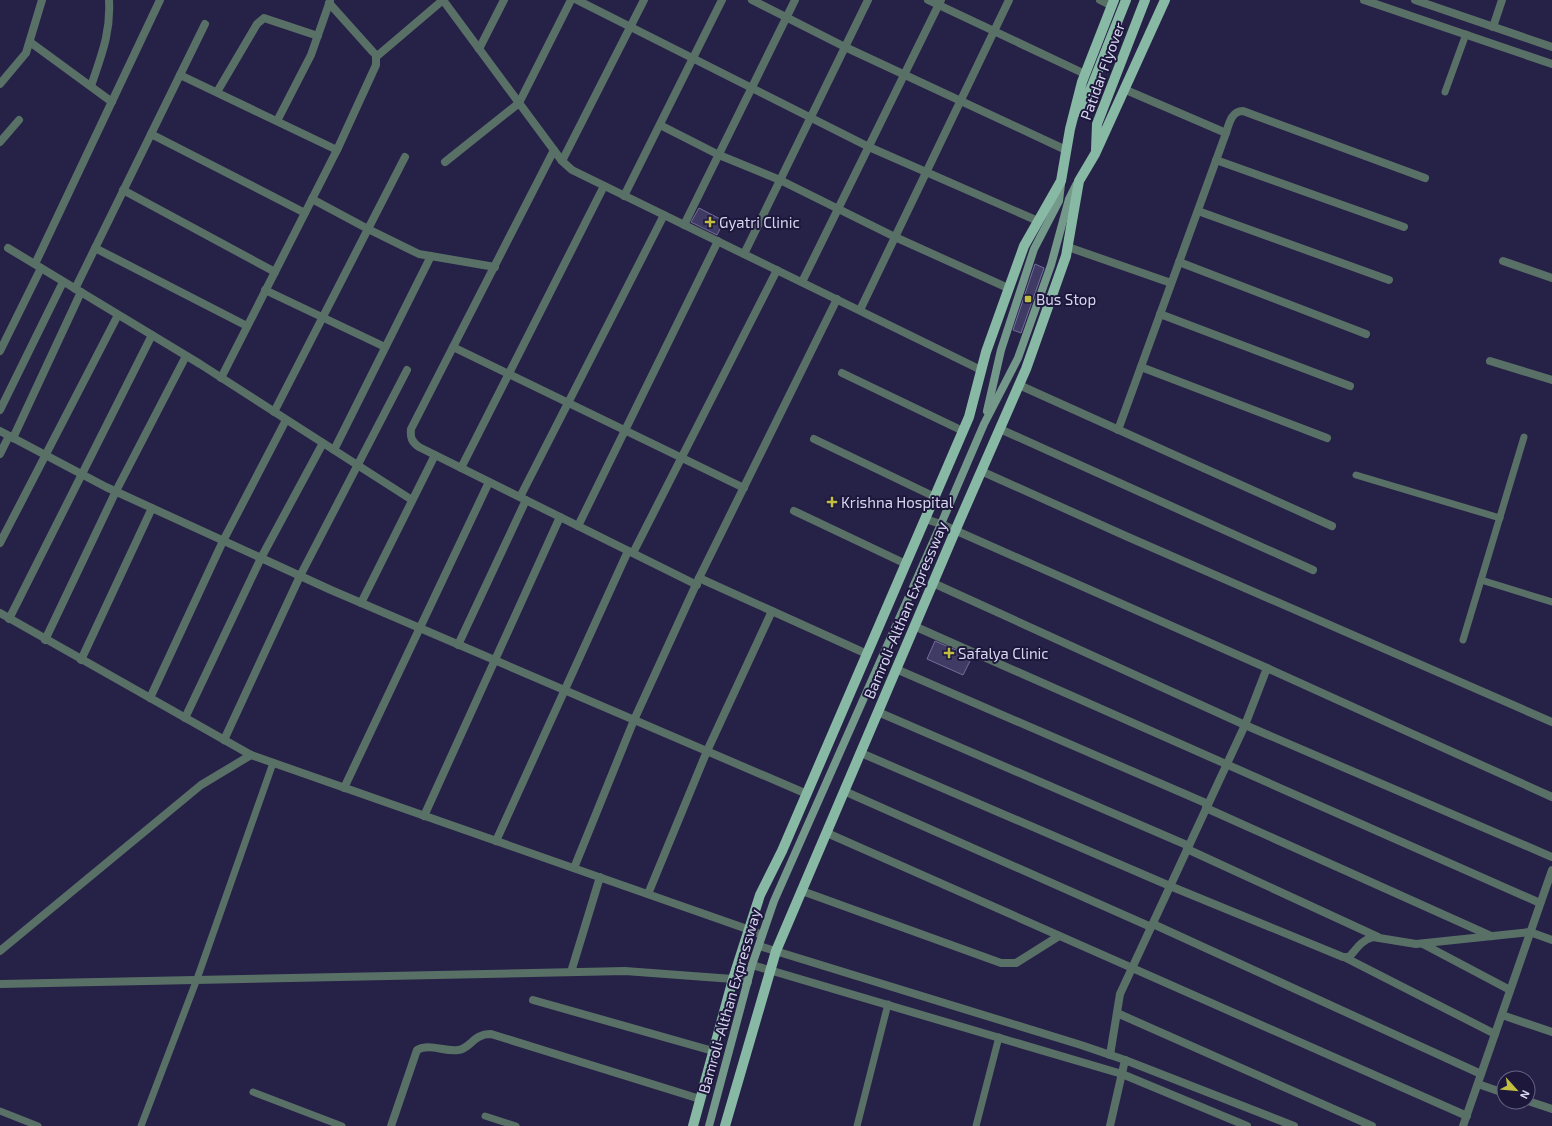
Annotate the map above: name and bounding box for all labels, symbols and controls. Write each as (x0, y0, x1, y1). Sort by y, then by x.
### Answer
street label: Patidar Flyover (1076, 20, 1128, 122)
place label: Gyatri Clinic (719, 213, 800, 231)
marker: Gyatri Clinic (704, 216, 716, 228)
place label: Bus Stop (1036, 290, 1096, 308)
marker: Bus Stop (1023, 294, 1033, 304)
place label: Krishna Hospital (841, 493, 954, 511)
marker: Krishna Hospital (826, 496, 838, 508)
street label: Bamroli-Althan Expressway (859, 519, 951, 701)
place label: Safalya Clinic (958, 644, 1049, 662)
marker: Safalya Clinic (943, 647, 955, 659)
street label: Bamroli-Althan Expressway (694, 907, 764, 1095)
north arrow (1496, 1070, 1536, 1110)
text: N (1518, 1088, 1533, 1101)

